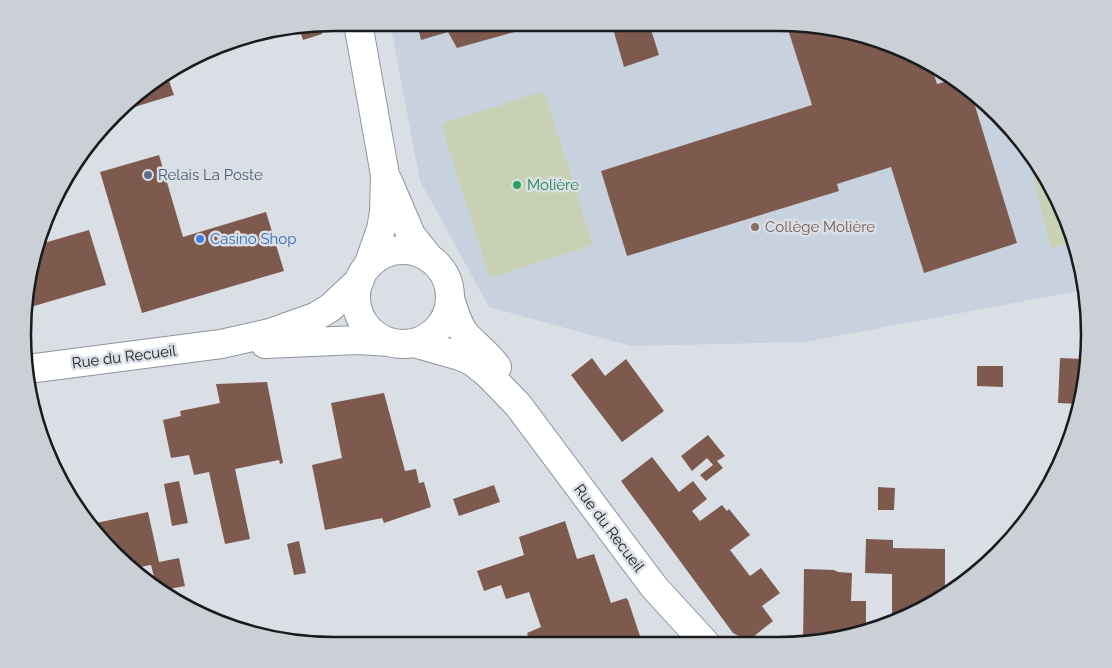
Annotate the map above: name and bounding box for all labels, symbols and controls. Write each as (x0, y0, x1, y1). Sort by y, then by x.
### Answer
place label: Relais La Poste (158, 166, 263, 184)
marker: Relais La Poste (142, 169, 154, 181)
place label: Molière (527, 176, 579, 194)
marker: Molière (511, 179, 523, 191)
place label: Collège Molière (765, 218, 875, 236)
marker: Collège Molière (749, 221, 761, 233)
place label: Casino Shop (210, 230, 297, 248)
marker: Casino Shop (194, 233, 206, 245)
street label: Rue du Recueil (71, 342, 178, 372)
street label: Rue du Recueil (570, 481, 648, 576)

